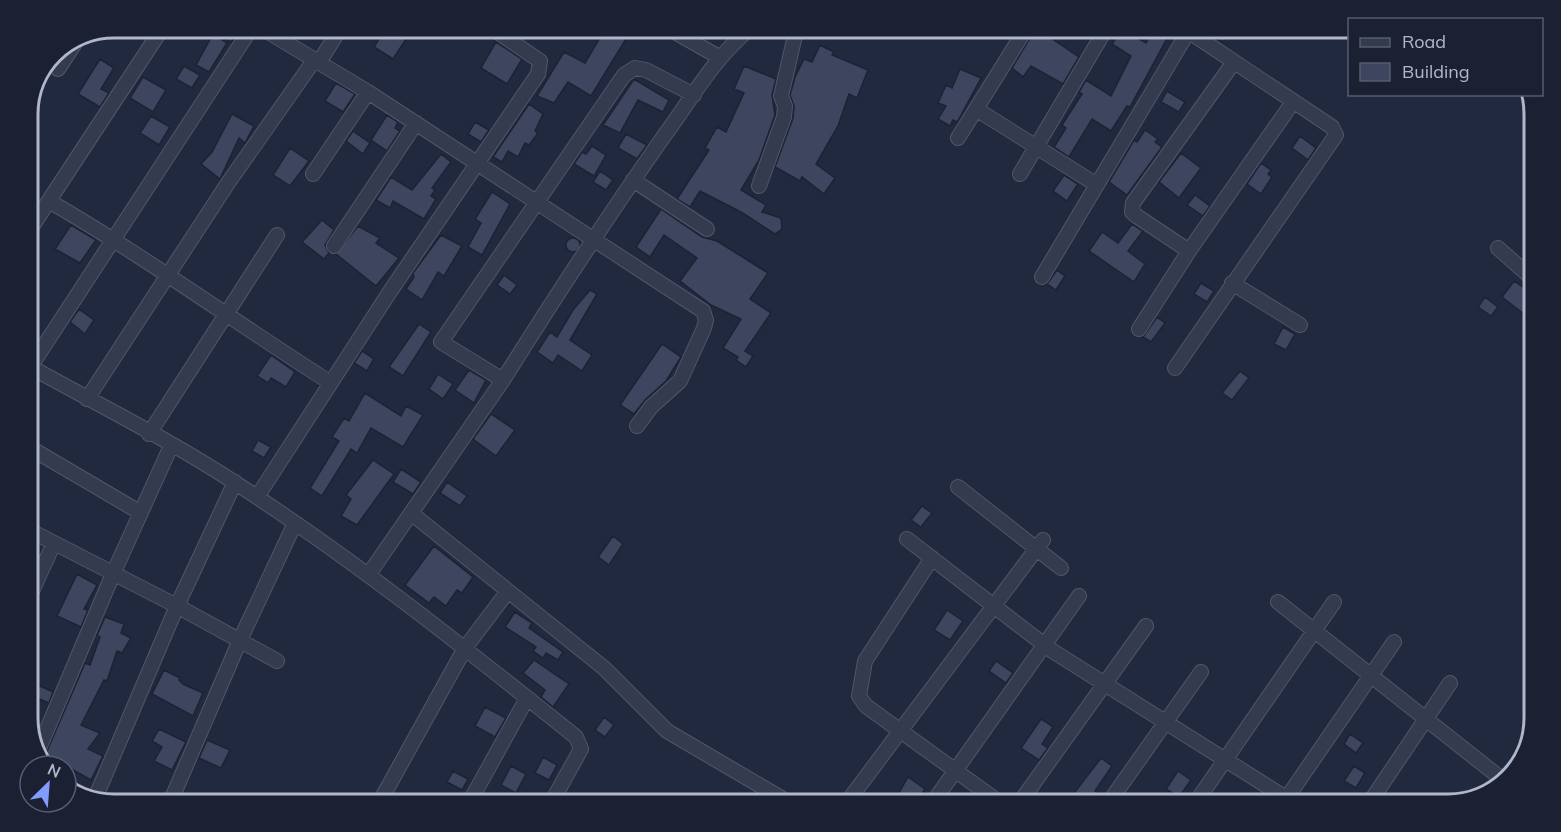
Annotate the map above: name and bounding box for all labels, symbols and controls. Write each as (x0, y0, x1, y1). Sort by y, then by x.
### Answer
legend (1348, 18, 1543, 96)
text: Road (1402, 30, 1446, 53)
text: Building (1402, 60, 1470, 83)
north arrow (18, 754, 78, 814)
text: N (45, 759, 64, 782)

